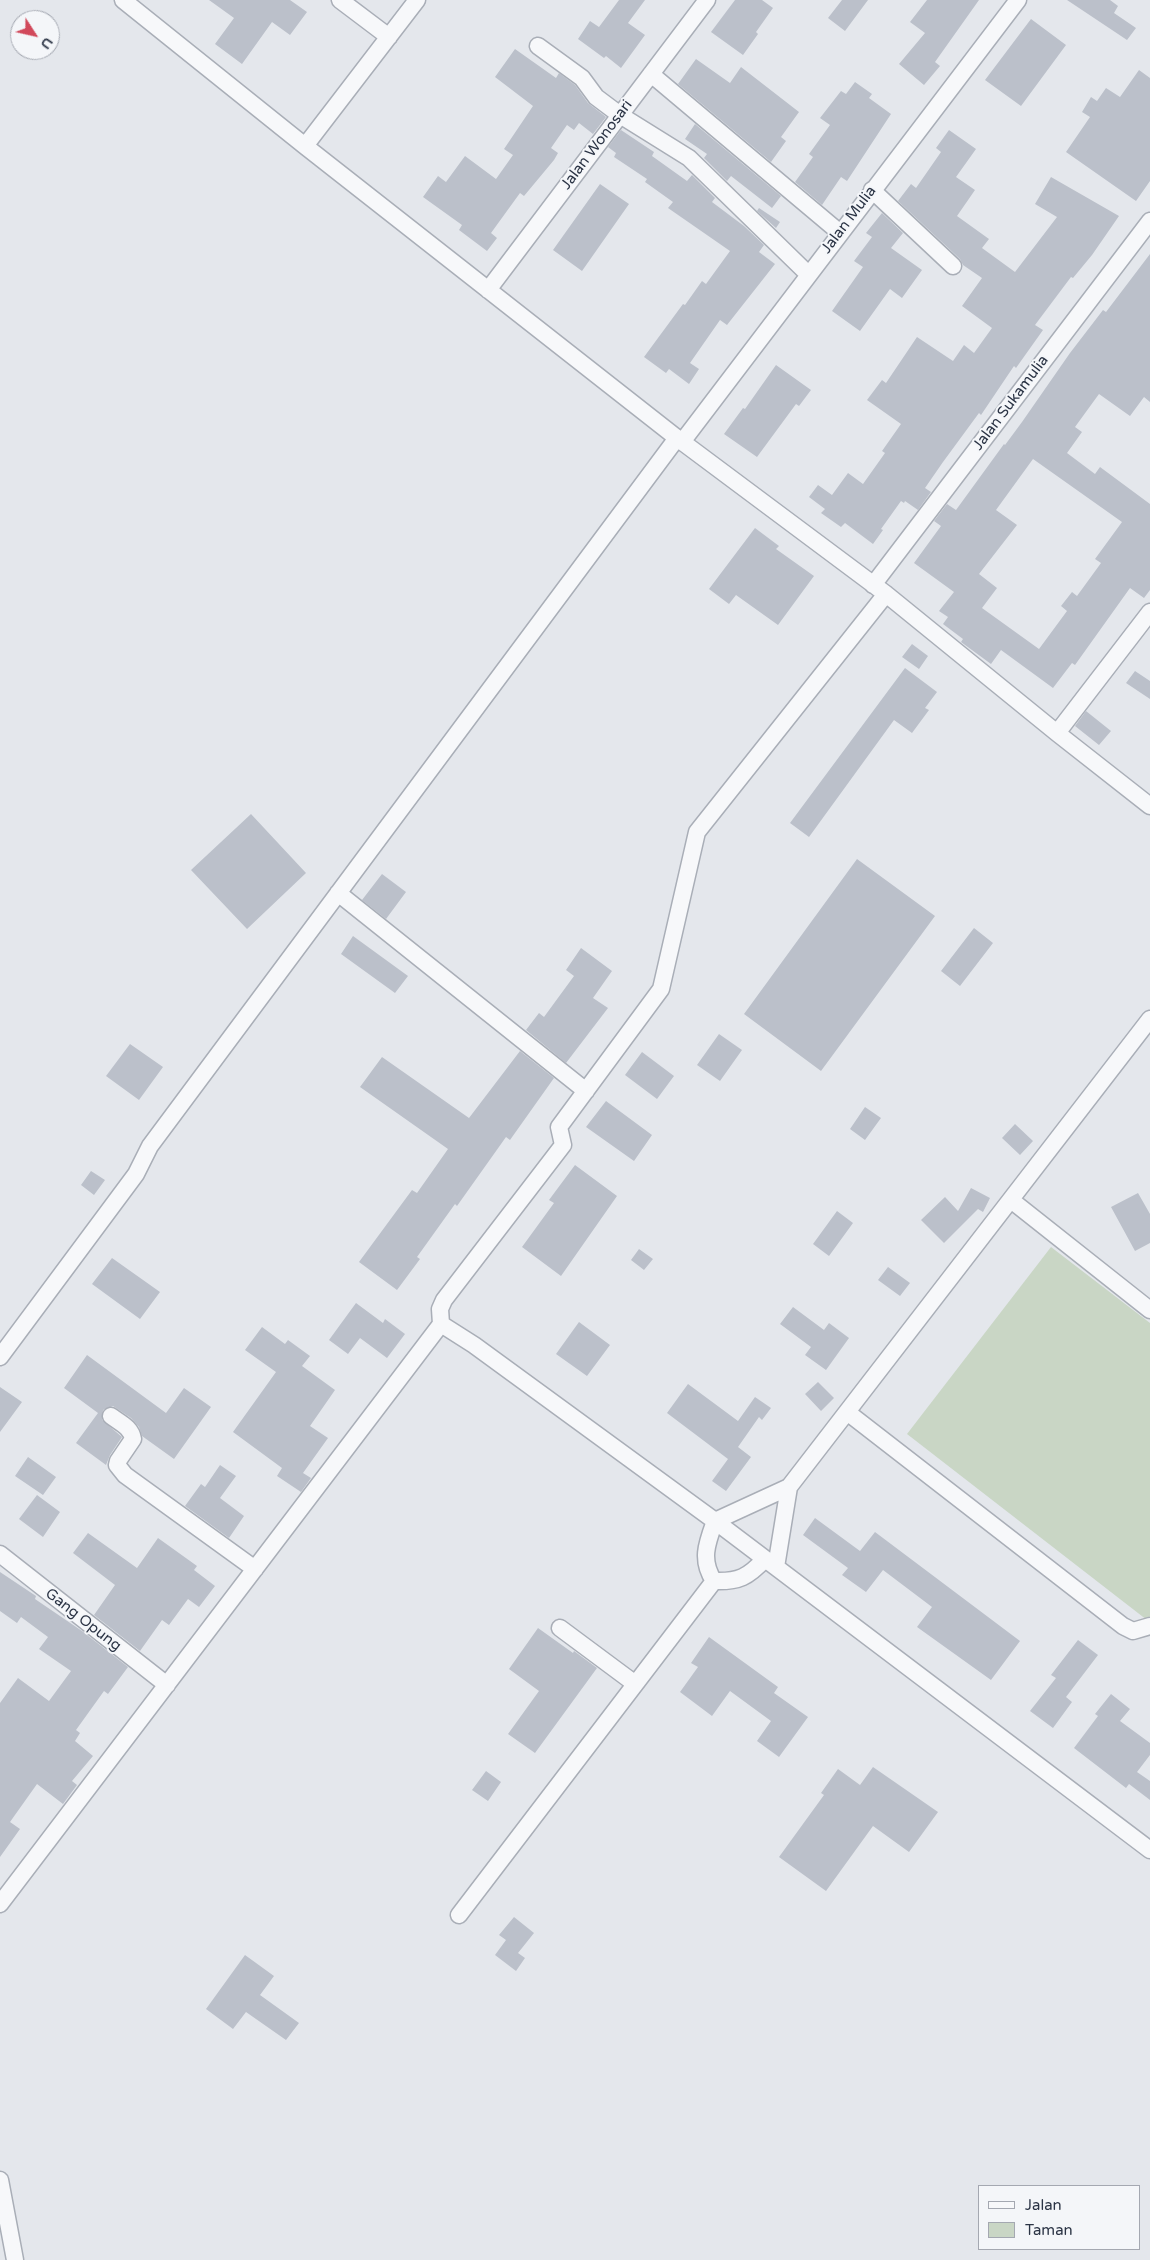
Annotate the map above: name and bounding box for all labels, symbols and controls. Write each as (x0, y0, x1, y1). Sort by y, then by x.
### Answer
north arrow (10, 10, 60, 60)
text: U (37, 34, 57, 53)
street label: Jalan Wonosari (557, 97, 637, 193)
street label: Jalan Mulia (818, 183, 880, 257)
street label: Jalan Sukamulia (969, 352, 1053, 454)
street label: Gang Opung (41, 1585, 125, 1655)
legend (978, 2185, 1140, 2250)
text: Jalan (1025, 2196, 1062, 2214)
text: Taman (1025, 2221, 1073, 2239)

